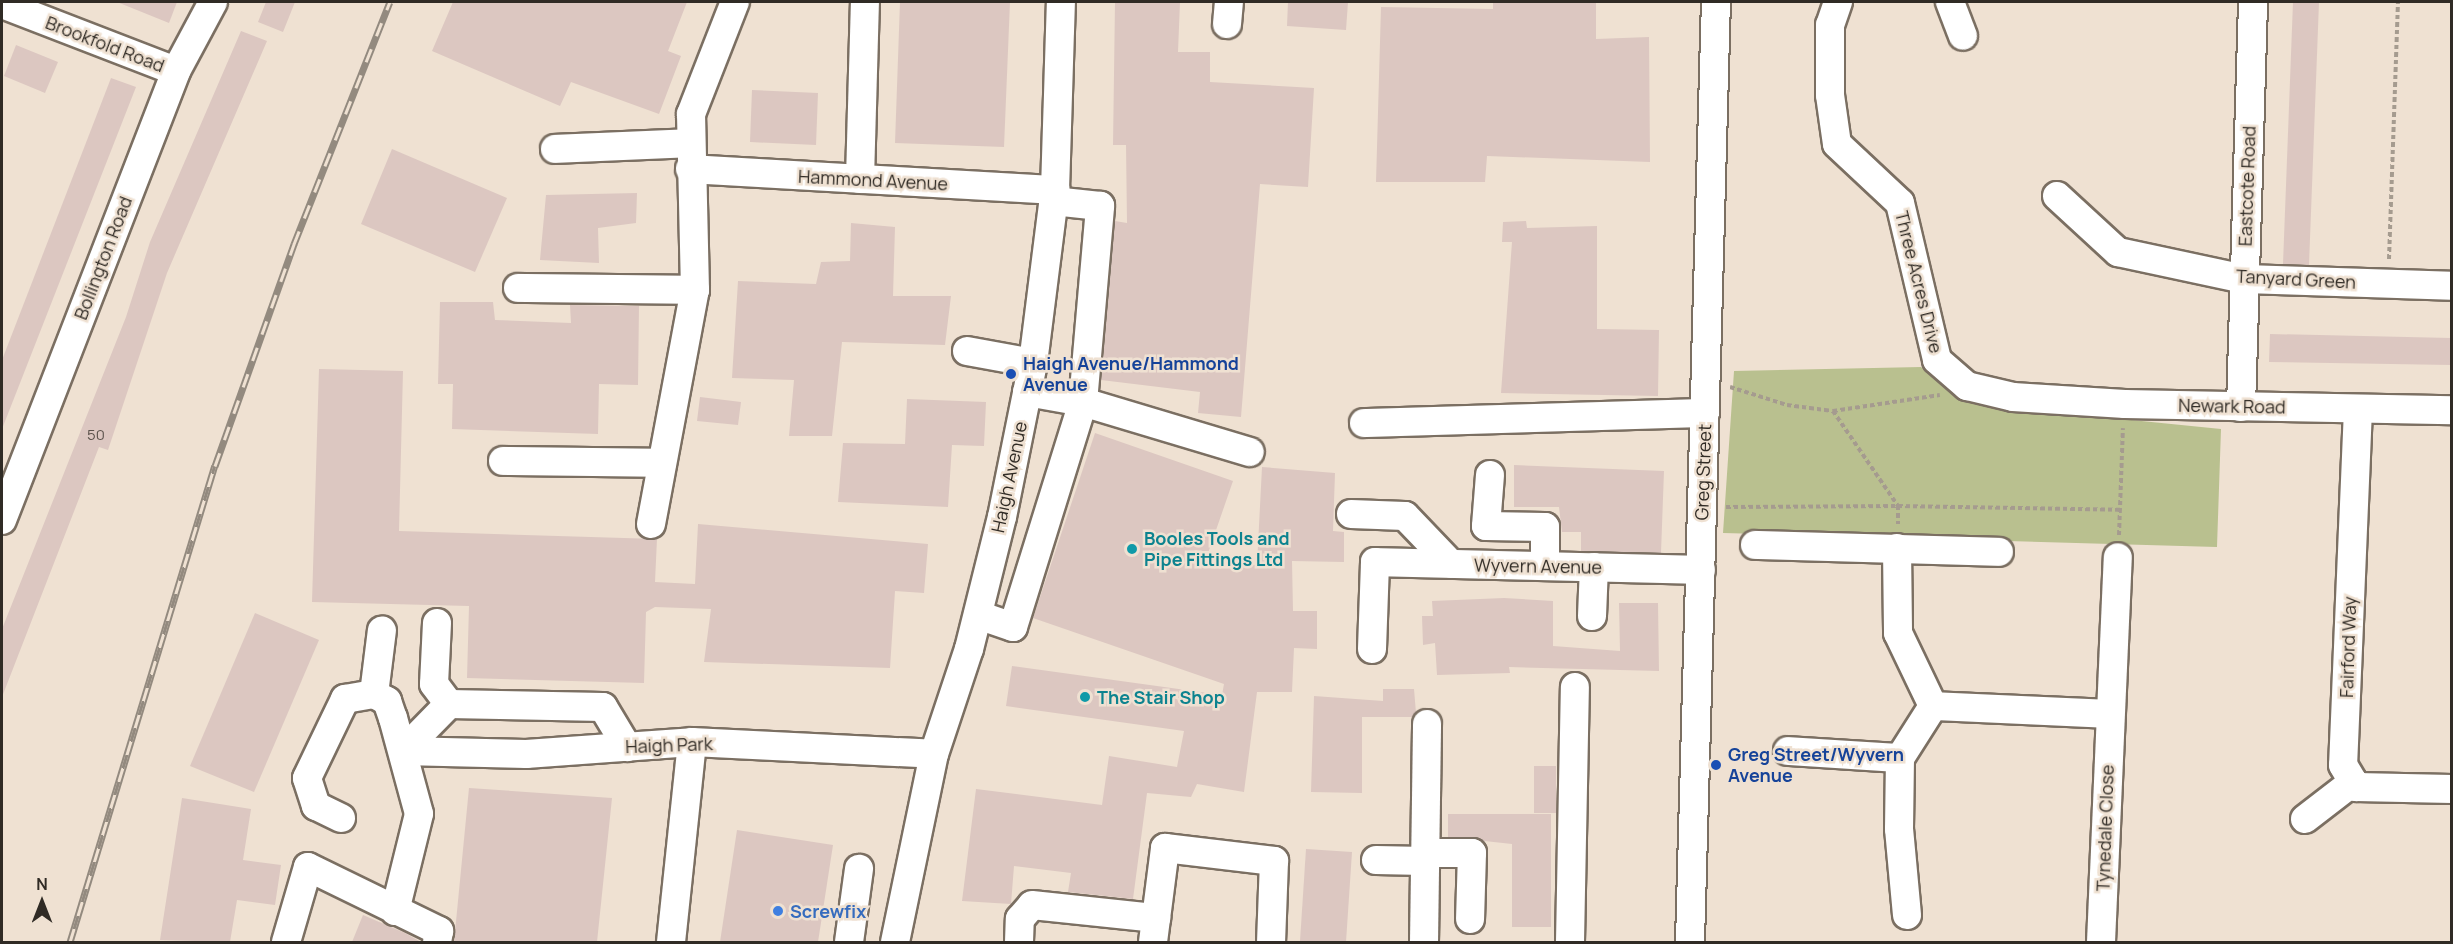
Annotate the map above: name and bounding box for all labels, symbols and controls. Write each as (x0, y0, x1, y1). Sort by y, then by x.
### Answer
street label: Brookfold Road (43, 11, 167, 77)
street label: Eastcote Road (2234, 125, 2260, 247)
street label: Hammond Avenue (798, 165, 948, 195)
street label: Bollington Road (70, 193, 136, 323)
street label: Three Acres Drive (1891, 209, 1947, 355)
street label: Tanyard Green (2236, 265, 2356, 293)
place label: Haigh Avenue/Hammond Avenue (1023, 353, 1239, 395)
marker: Haigh Avenue/Hammond Avenue (1004, 367, 1018, 381)
street label: Newark Road (2178, 394, 2286, 418)
street label: Haigh Avenue (987, 419, 1031, 535)
street label: Greg Street (1691, 423, 1715, 521)
house number: 50 (87, 426, 105, 444)
place label: Booles Tools and Pipe Fittings Ltd (1144, 528, 1290, 570)
marker: Booles Tools and Pipe Fittings Ltd (1125, 542, 1139, 556)
street label: Wyvern Avenue (1474, 554, 1602, 578)
street label: Fairford Way (2335, 596, 2361, 698)
place label: The Stair Shop (1097, 686, 1225, 708)
marker: The Stair Shop (1078, 690, 1092, 704)
street label: Haigh Park (625, 733, 713, 757)
place label: Greg Street/Wyvern Avenue (1728, 744, 1904, 786)
marker: Greg Street/Wyvern Avenue (1709, 758, 1723, 772)
street label: Tynedale Close (2092, 764, 2118, 892)
north arrow (12, 872, 72, 932)
text: N (36, 873, 48, 895)
place label: Screwfix (790, 900, 866, 922)
marker: Screwfix (771, 904, 785, 918)

